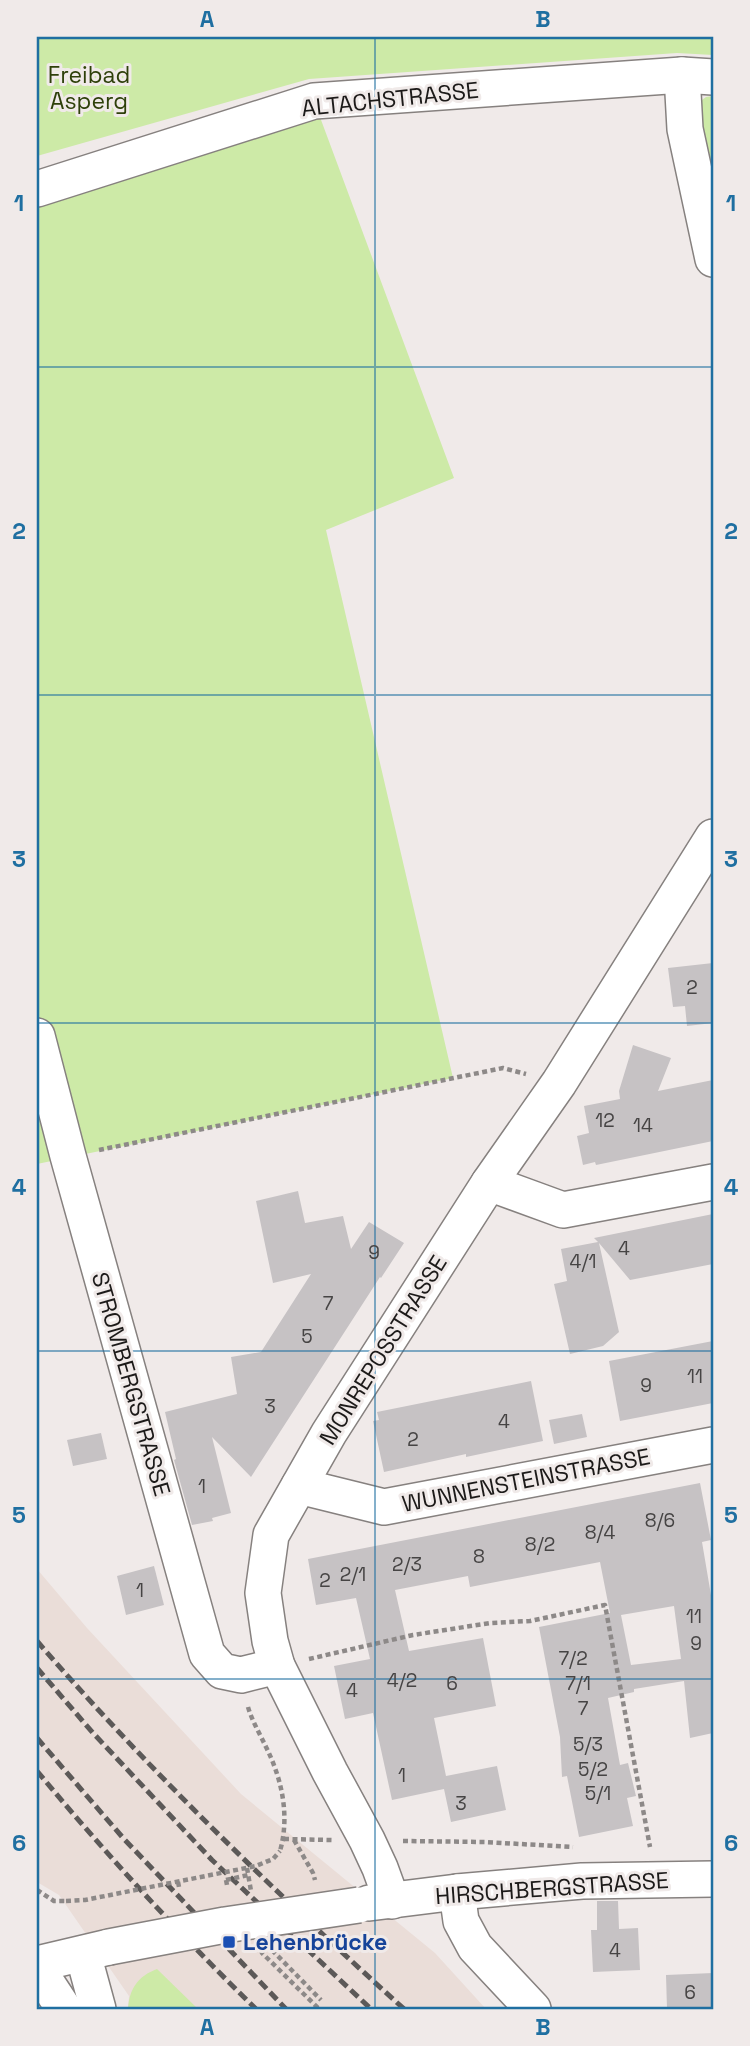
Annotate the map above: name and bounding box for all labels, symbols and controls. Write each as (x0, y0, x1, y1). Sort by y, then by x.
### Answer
text: A (200, 4, 215, 34)
text: B (535, 4, 551, 34)
park label: Freibad Asperg (48, 60, 130, 116)
street label: ALTACHSTRASSE (300, 75, 480, 123)
text: 1 (14, 188, 24, 218)
text: 1 (726, 188, 736, 218)
text: 2 (12, 516, 26, 546)
text: 2 (724, 516, 738, 546)
text: 3 (12, 844, 26, 874)
text: 3 (724, 844, 738, 874)
house number: 2 (686, 975, 698, 1000)
house number: 12 (595, 1108, 615, 1133)
house number: 14 (633, 1113, 653, 1138)
text: 4 (12, 1172, 27, 1202)
text: 4 (724, 1172, 739, 1202)
house number: 4 (618, 1236, 630, 1261)
house number: 9 (368, 1240, 380, 1265)
street label: MONREPOSSTRASSE (312, 1249, 454, 1451)
house number: 4/1 (570, 1249, 596, 1274)
street label: STROMBERGSTRASSE (85, 1269, 177, 1499)
house number: 7 (323, 1291, 334, 1316)
house number: 5 (301, 1324, 313, 1349)
house number: 11 (687, 1364, 703, 1389)
house number: 9 (640, 1373, 652, 1398)
house number: 3 (264, 1394, 276, 1419)
house number: 4 (498, 1409, 510, 1434)
house number: 2 (407, 1427, 419, 1452)
street label: WUNNENSTEINSTRASSE (399, 1441, 653, 1519)
house number: 1 (198, 1474, 206, 1499)
text: 5 (12, 1500, 26, 1530)
text: 5 (724, 1500, 738, 1530)
house number: 8/6 (645, 1508, 675, 1533)
house number: 8/4 (585, 1520, 615, 1545)
house number: 8/2 (525, 1532, 555, 1557)
house number: 8 (473, 1544, 485, 1569)
house number: 2/3 (392, 1552, 422, 1577)
house number: 2/1 (340, 1562, 366, 1587)
house number: 2 (319, 1568, 331, 1593)
house number: 1 (136, 1578, 144, 1603)
house number: 11 (686, 1604, 702, 1629)
house number: 9 (690, 1631, 702, 1656)
house number: 7/2 (558, 1646, 588, 1671)
house number: 4/2 (387, 1668, 417, 1693)
house number: 6 (446, 1671, 458, 1696)
house number: 7/1 (565, 1671, 591, 1696)
house number: 4 (346, 1678, 358, 1703)
house number: 7 (578, 1696, 589, 1721)
house number: 5/3 (573, 1732, 603, 1757)
house number: 5/2 (578, 1757, 608, 1782)
house number: 1 (398, 1763, 406, 1788)
house number: 5/1 (585, 1781, 611, 1806)
house number: 3 (455, 1791, 467, 1816)
text: 6 (12, 1828, 26, 1858)
text: 6 (724, 1828, 738, 1858)
street label: HIRSCHBERGSTRASSE (434, 1865, 670, 1911)
place label: Lehenbrücke (243, 1927, 387, 1957)
marker: Lehenbrücke (221, 1934, 237, 1950)
house number: 4 (609, 1938, 621, 1963)
house number: 6 (684, 1980, 696, 2005)
text: A (200, 2012, 215, 2042)
text: B (535, 2012, 551, 2042)

